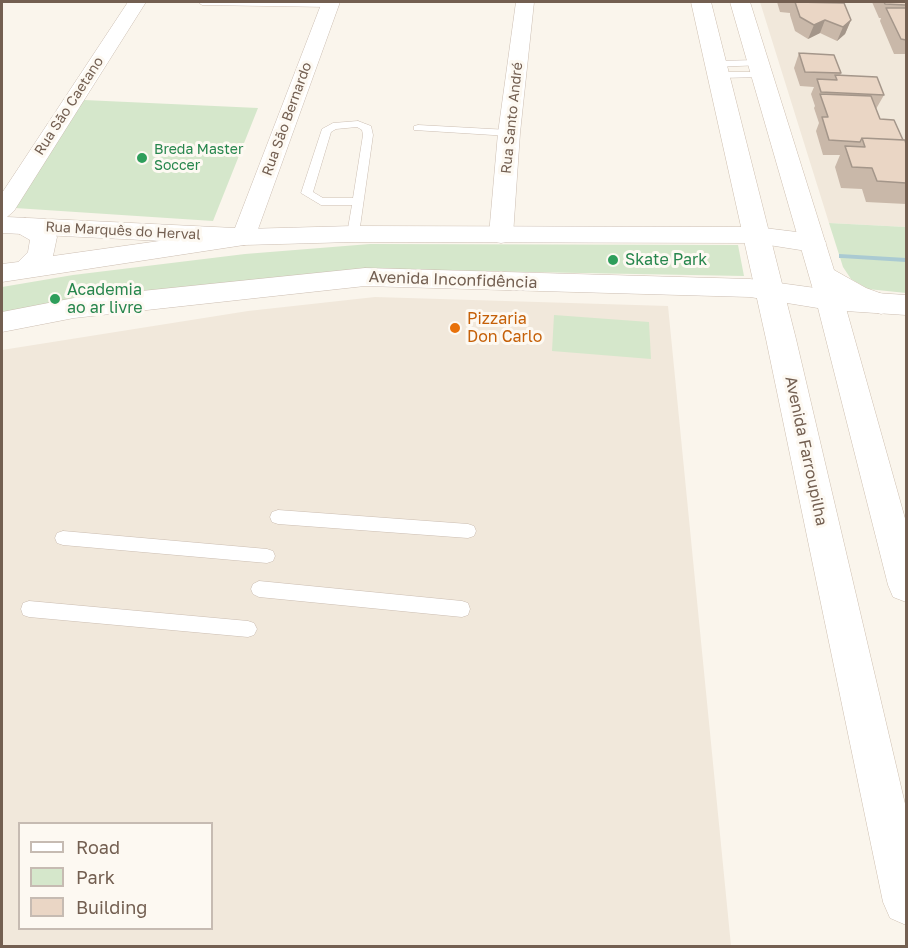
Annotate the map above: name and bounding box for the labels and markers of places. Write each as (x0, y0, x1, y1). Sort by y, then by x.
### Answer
place label: Breda Master Soccer (154, 142, 243, 174)
marker: Breda Master Soccer (135, 151, 149, 165)
place label: Skate Park (625, 250, 707, 270)
marker: Skate Park (606, 253, 620, 267)
place label: Academia ao ar livre (67, 280, 143, 318)
marker: Academia ao ar livre (48, 292, 62, 306)
place label: Pizzaria Don Carlo (467, 309, 542, 347)
marker: Pizzaria Don Carlo (448, 321, 462, 335)

